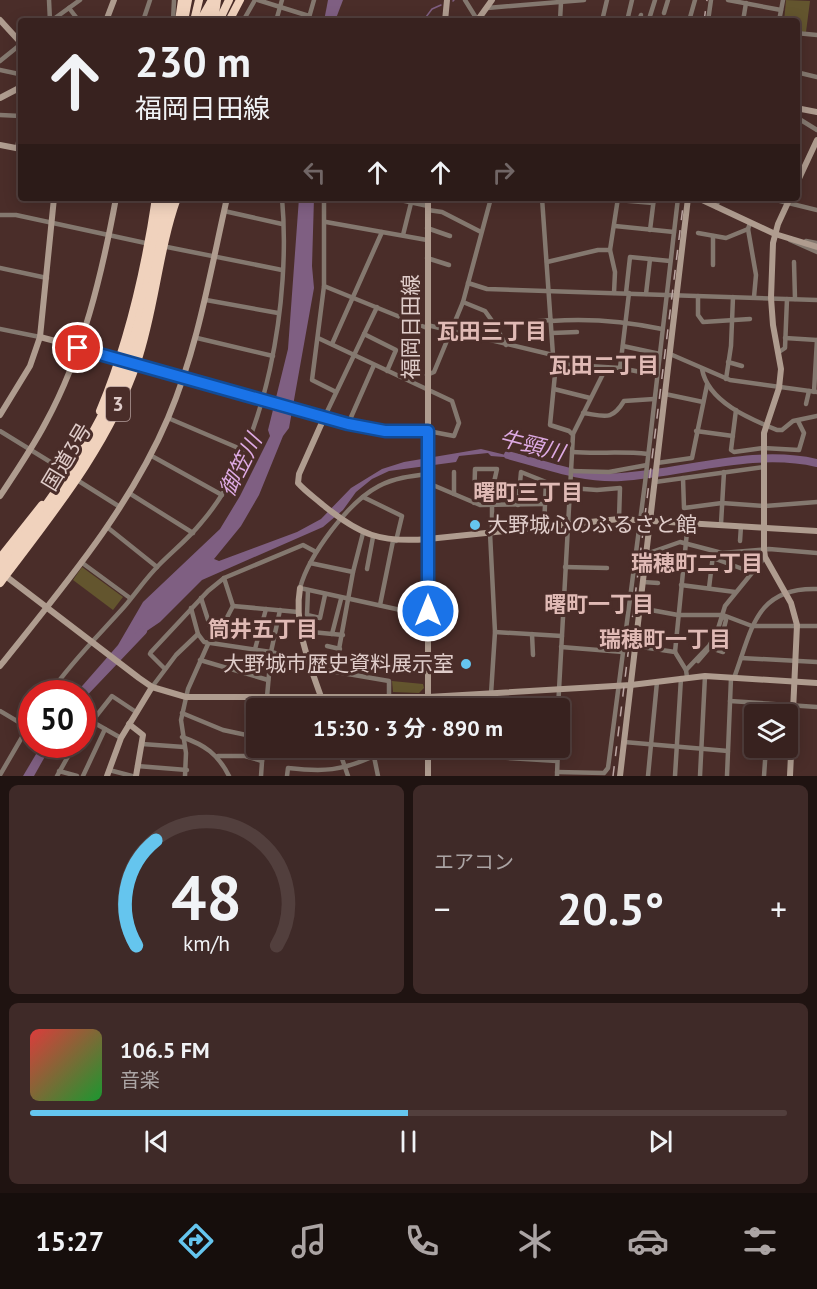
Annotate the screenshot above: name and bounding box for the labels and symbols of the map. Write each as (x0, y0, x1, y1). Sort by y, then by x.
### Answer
street label: 福岡日田線 (397, 275, 424, 380)
district label: 瓦田三丁目 (437, 317, 547, 345)
pin (52, 322, 103, 373)
district label: 瓦田二丁目 (549, 351, 659, 379)
road number: 3 (106, 387, 130, 421)
street label: 国道3号 (36, 418, 97, 496)
water label: 牛頸川 (497, 423, 569, 467)
water label: 御笠川 (213, 427, 268, 501)
district label: 曙町三丁目 (473, 478, 583, 506)
place label: 大野城心のふるさと館 (487, 511, 697, 538)
marker: 大野城心のふるさと館 (468, 518, 482, 532)
district label: 瑞穂町二丁目 (631, 549, 763, 577)
position arrow (396, 579, 460, 643)
district label: 曙町一丁目 (544, 590, 654, 618)
district label: 筒井五丁目 (208, 615, 318, 643)
district label: 瑞穂町一丁目 (599, 625, 731, 653)
place label: 大野城市歴史資料展示室 (223, 650, 454, 677)
marker: 大野城市歴史資料展示室 (459, 657, 473, 671)
speed limit sign: 50 (18, 680, 96, 758)

